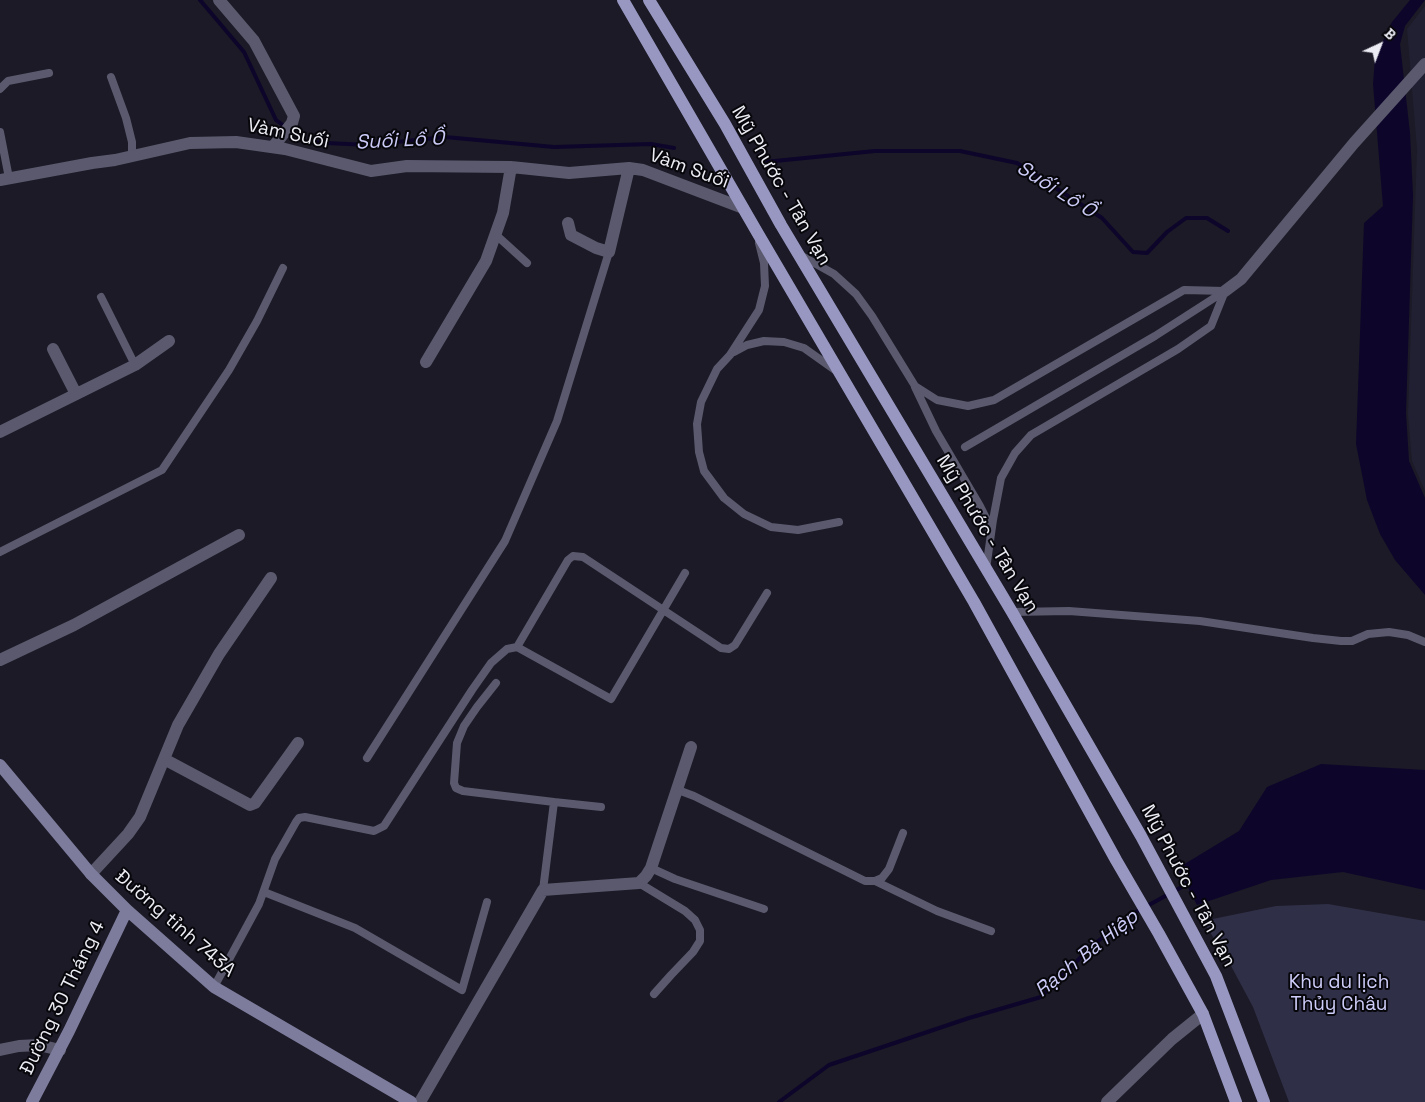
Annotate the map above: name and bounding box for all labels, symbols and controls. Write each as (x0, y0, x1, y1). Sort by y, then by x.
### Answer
north arrow (1355, 20, 1405, 70)
text: B (1381, 24, 1400, 44)
street label: Mỹ Phước - Tân Vạn (726, 102, 836, 270)
street label: Vàm Suối (245, 114, 331, 154)
water label: Suối Lồ Ồ (355, 127, 445, 155)
street label: Vàm Suối (646, 144, 732, 194)
water label: Suối Lồ Ồ (1012, 156, 1100, 224)
street label: Mỹ Phước - Tân Vạn (931, 451, 1043, 617)
street label: Mỹ Phước - Tân Vạn (1136, 801, 1240, 971)
street label: Đường tỉnh 743A (110, 866, 240, 982)
water label: Rạch Bà Hiệp (1031, 905, 1143, 1003)
street label: Đường 30 Tháng 4 (16, 917, 110, 1079)
park label: Khu du lịch Thủy Châu (1289, 972, 1389, 1016)

